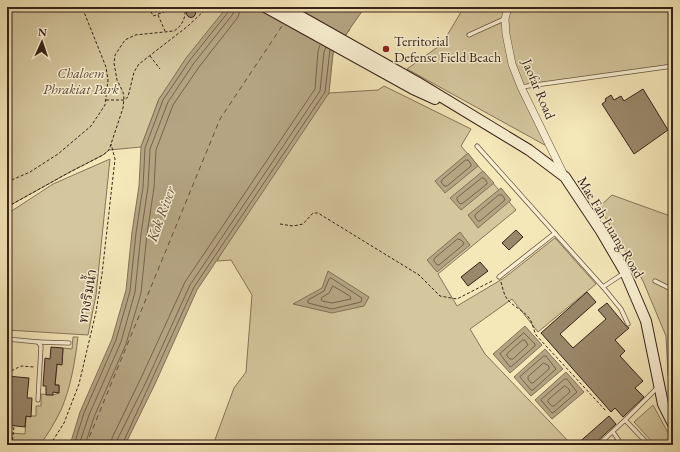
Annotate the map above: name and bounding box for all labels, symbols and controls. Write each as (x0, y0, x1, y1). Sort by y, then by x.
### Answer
north arrow (22, 22, 62, 62)
text: N (38, 25, 47, 39)
place label: Territorial Defense Field Beach (394, 32, 501, 66)
marker: Territorial Defense Field Beach (381, 44, 391, 54)
street label: Jaofar Road (518, 55, 560, 123)
park label: Chaloem Phrakiat Park (43, 64, 120, 98)
street label: Mae Fah Luang Road (574, 173, 649, 282)
water label: Kok River (141, 182, 180, 245)
street label: ทางริมน้ำ (72, 267, 101, 324)

